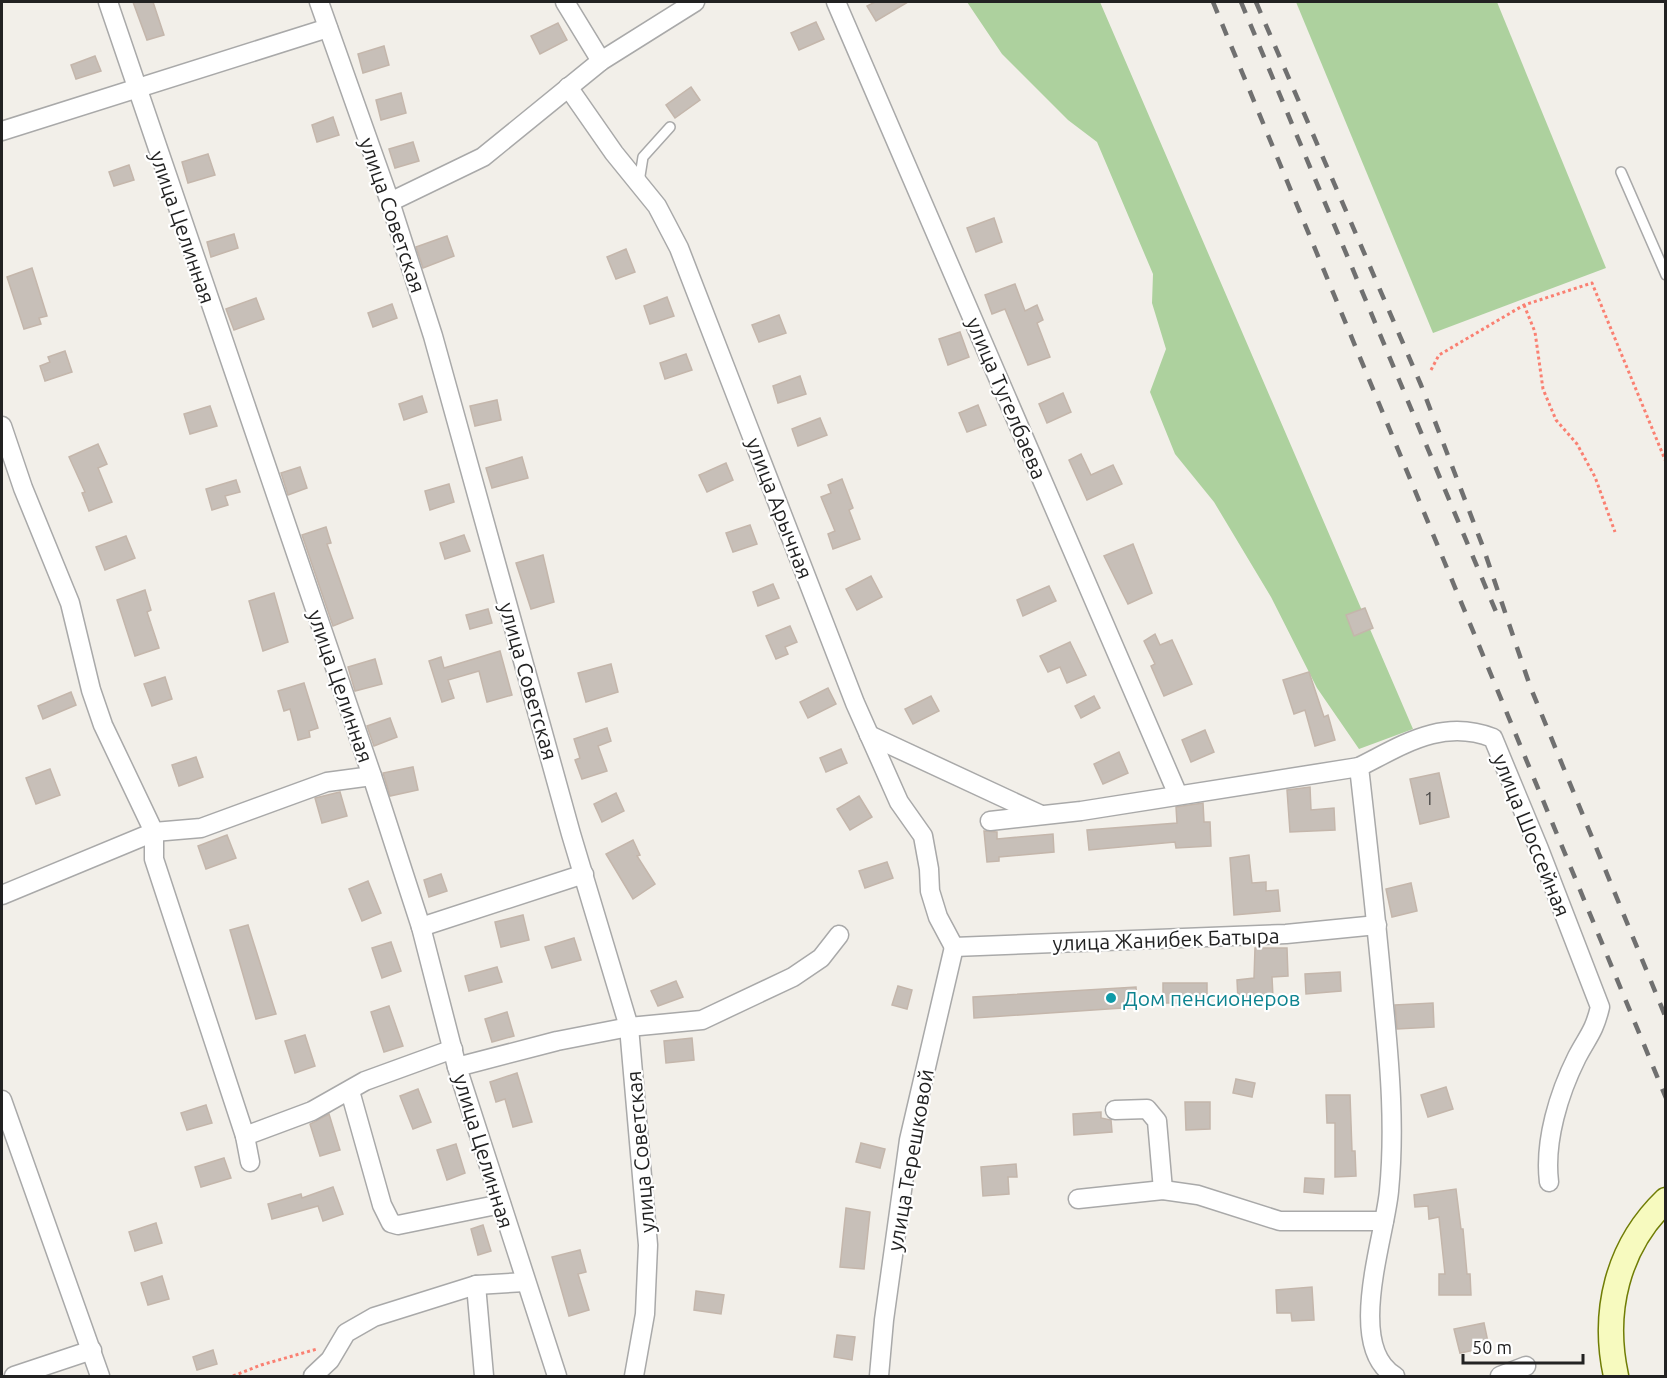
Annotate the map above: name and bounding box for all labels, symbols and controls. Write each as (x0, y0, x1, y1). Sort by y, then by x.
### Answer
street label: улица Советская (355, 134, 431, 296)
street label: улица Целинная (146, 147, 220, 307)
street label: улица Тугелбаева (962, 314, 1052, 482)
street label: улица Арычная (742, 434, 818, 582)
street label: улица Советская (495, 600, 563, 762)
street label: улица Целинная (304, 606, 378, 766)
street label: улица Шоссейная (1488, 750, 1576, 920)
house number: 1 (1424, 788, 1434, 808)
street label: улица Жанибек Батыра (1052, 923, 1280, 955)
place label: Дом пенсионеров (1123, 986, 1300, 1010)
marker: Дом пенсионеров (1104, 991, 1118, 1005)
street label: улица Терешковой (882, 1067, 938, 1253)
street label: улица Советская (621, 1070, 659, 1234)
street label: улица Целинная (449, 1071, 519, 1231)
scale bar (1463, 1327, 1583, 1365)
text: 50 m (1472, 1337, 1512, 1357)

